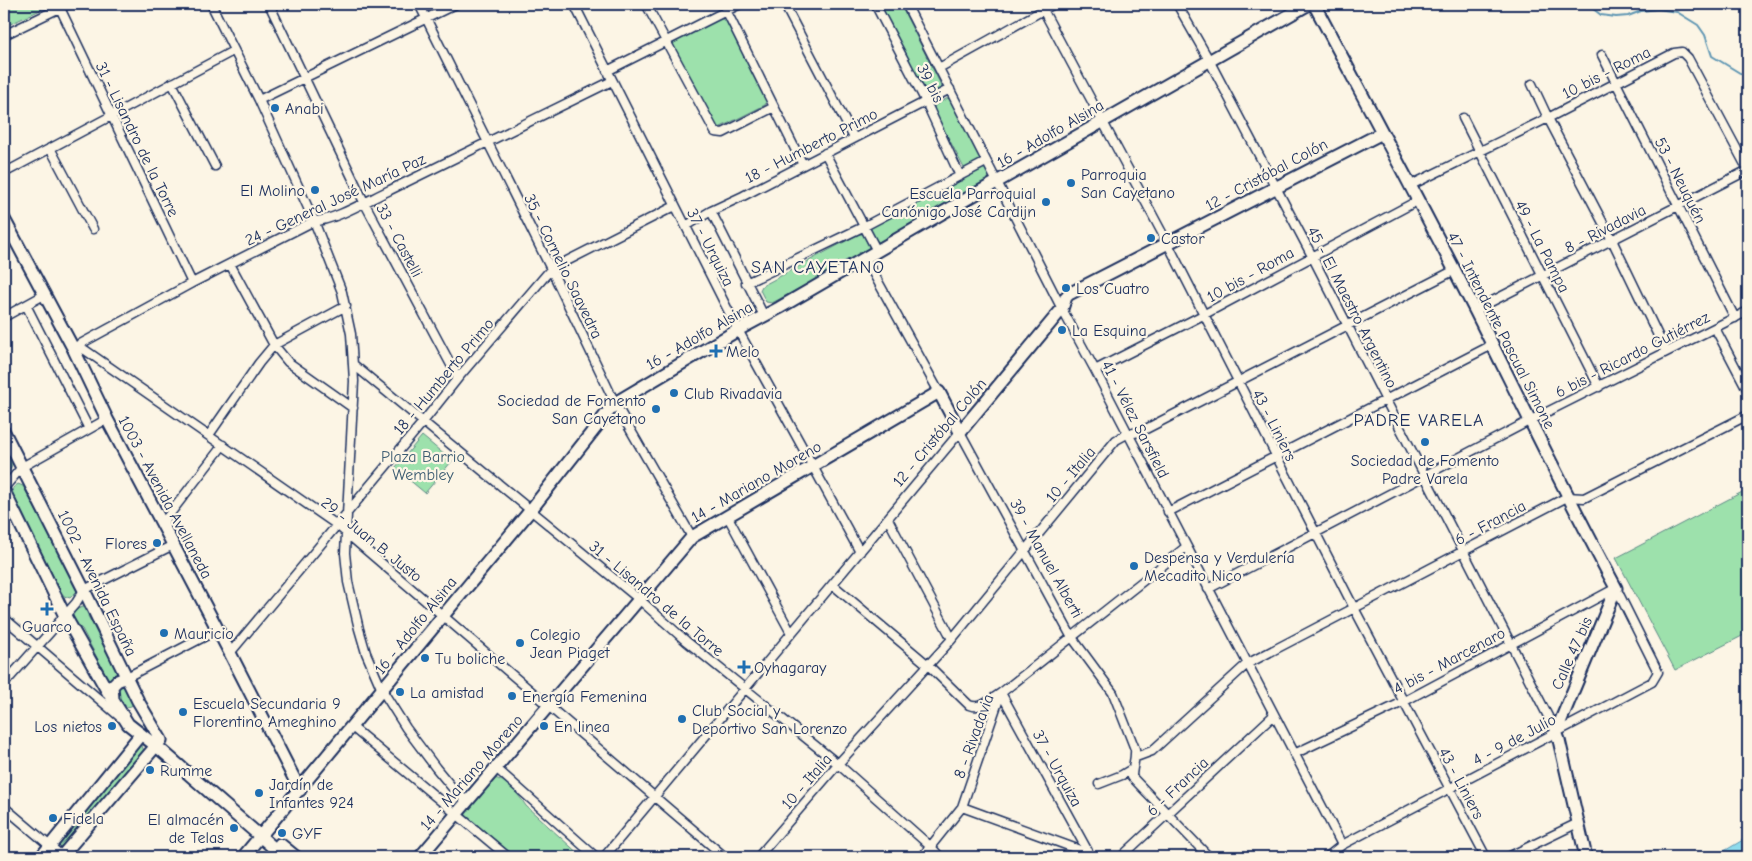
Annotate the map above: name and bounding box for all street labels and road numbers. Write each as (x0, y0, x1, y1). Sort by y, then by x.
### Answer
street label: 10 bis - Roma (1559, 43, 1654, 103)
street label: 31 - Lisandro de la Torre (92, 59, 182, 220)
street label: 39 bis (913, 61, 948, 106)
street label: 16 - Adolfo Alsina (994, 96, 1107, 172)
street label: 18 - Humberto Primo (742, 105, 881, 187)
street label: 12 - Cristóbal Colón (1202, 135, 1331, 215)
street label: 53 - Neuquén (1651, 135, 1709, 226)
street label: 24 - General José María Paz (242, 150, 429, 250)
street label: 35 - Cornelio Saavedra (520, 191, 606, 342)
street label: 49 - La Pampa (1511, 197, 1573, 296)
street label: 33 - Castelli (372, 201, 426, 280)
street label: 8 - Rivadavia (1562, 201, 1649, 257)
street label: 37 - Urquiza (683, 206, 737, 289)
street label: 45 - El Maestro Argentino (1303, 224, 1401, 391)
street label: 47 - Intendente Pascual Simone (1443, 229, 1559, 432)
street label: 10 bis - Roma (1204, 244, 1297, 306)
street label: 16 - Adolfo Alsina (643, 298, 756, 374)
street label: 6 bis - Ricardo Gutiérrez (1552, 308, 1713, 402)
street label: 18 - Humberto Primo (390, 315, 498, 438)
street label: 41 - Vélez Sarsfield (1098, 358, 1173, 481)
street label: 12 - Cristóbal Colón (889, 375, 990, 490)
street label: 43 - Liniers (1248, 387, 1300, 465)
street label: 1003 - Avenida Avellaneda (114, 413, 216, 582)
street label: 14 - Mariano Moreno (688, 437, 825, 526)
street label: 10 - Italia (1042, 443, 1099, 506)
street label: 29 - Juan B. Justo (317, 494, 425, 586)
street label: 39 - Manuel Alberti (1006, 496, 1086, 621)
street label: 6 - Francia (1452, 497, 1529, 549)
street label: 1002 - Avenida España (54, 508, 140, 659)
street label: 31 - Lisandro de la Torre (585, 537, 727, 660)
street label: 16 - Adolfo Alsina (371, 573, 461, 678)
street label: Calle 47 bis (1548, 614, 1596, 693)
street label: 4 bis - Marcenaro (1391, 624, 1508, 698)
street label: 8 - Rivadavia (950, 692, 998, 781)
street label: 4 - 9 de Julio (1470, 710, 1559, 769)
street label: 14 - Mariano Moreno (417, 711, 527, 834)
street label: 37 - Urquiza (1029, 727, 1086, 810)
street label: 43 - Liniers (1435, 745, 1488, 822)
street label: 10 - Italia (778, 750, 836, 813)
street label: 6 - Francia (1143, 754, 1212, 820)

